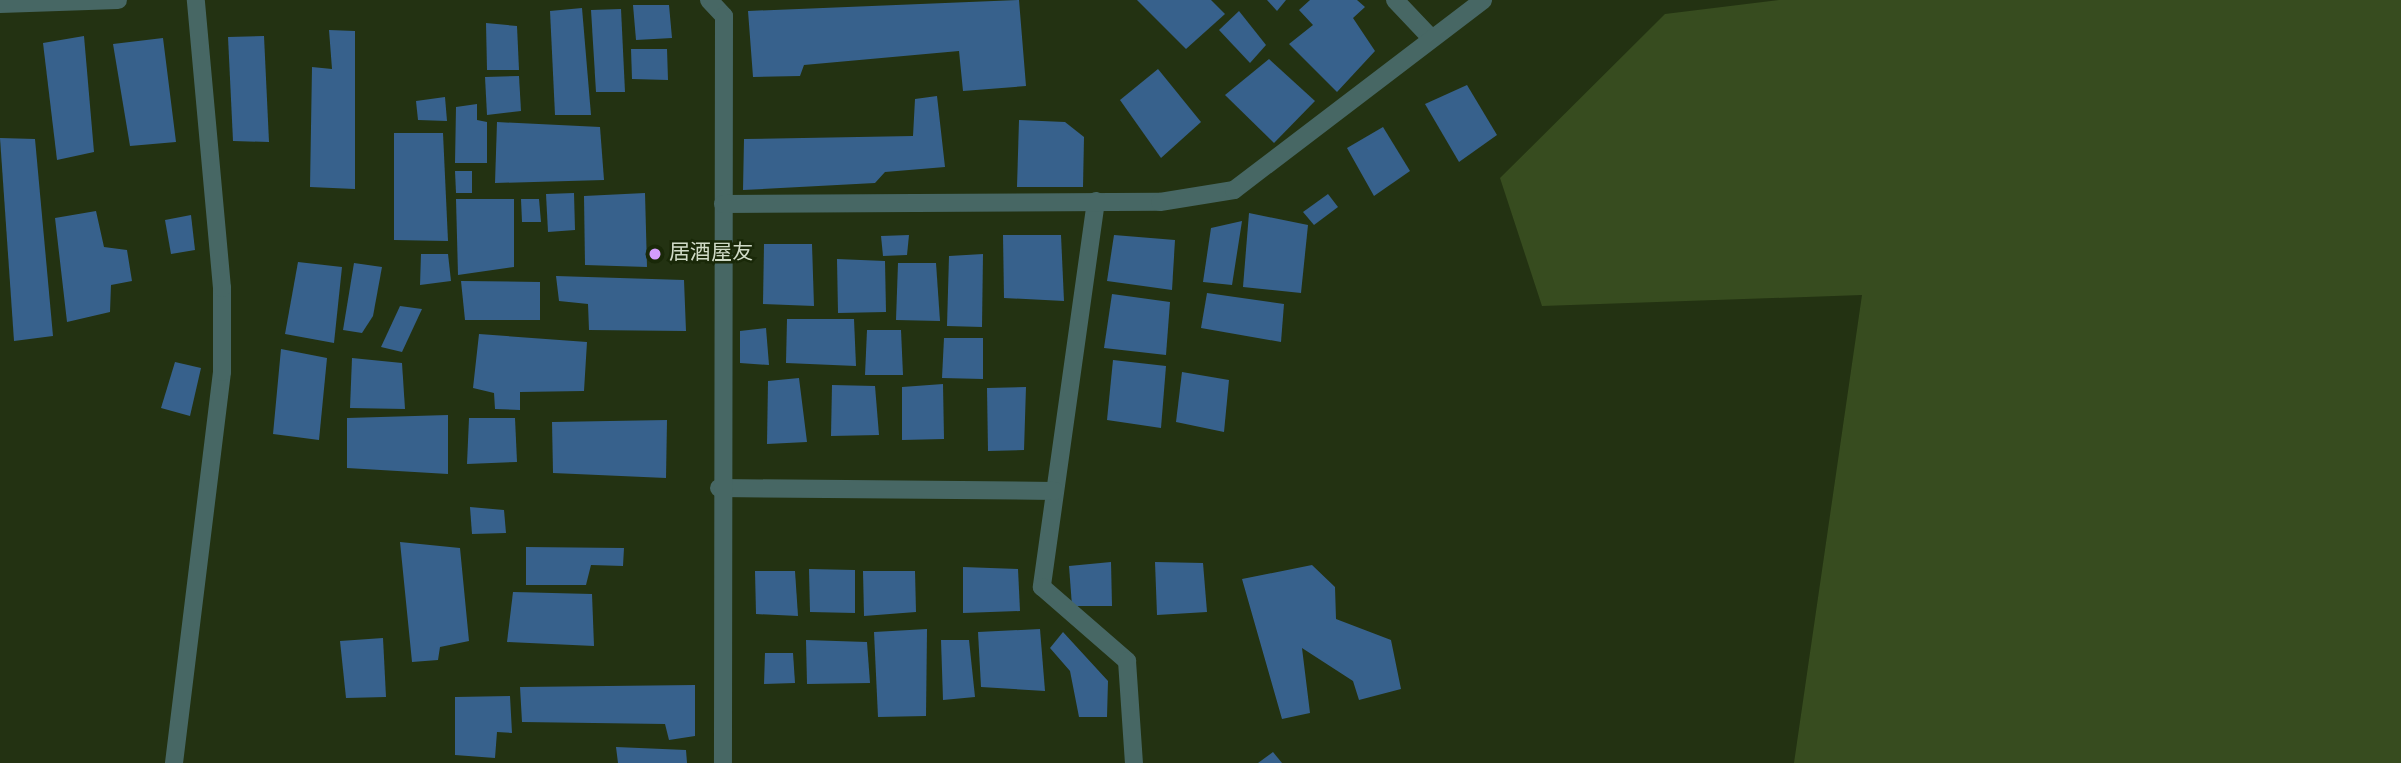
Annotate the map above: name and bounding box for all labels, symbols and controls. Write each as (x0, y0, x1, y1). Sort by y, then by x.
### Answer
place label: 居酒屋友 (669, 241, 753, 267)
marker: 居酒屋友 (647, 246, 663, 262)

